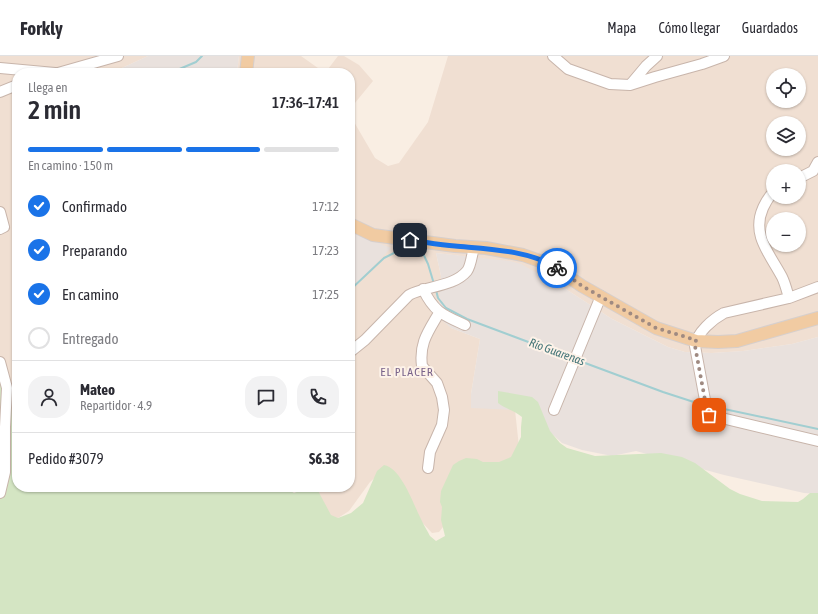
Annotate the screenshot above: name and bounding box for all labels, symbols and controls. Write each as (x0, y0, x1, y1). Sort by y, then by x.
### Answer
text: Forkly (20, 17, 63, 39)
text: Mapa (607, 20, 636, 36)
text: Cómo llegar (658, 20, 720, 36)
text: Guardados (742, 20, 798, 36)
map controls (766, 68, 806, 252)
button: locate (766, 68, 806, 108)
text: Llega en (28, 80, 68, 95)
text: 17:36–17:41 (272, 94, 339, 111)
text: 2 min (28, 95, 81, 125)
button: layers (766, 116, 806, 156)
text: En camino · 150 m (28, 158, 113, 173)
button: + (766, 164, 806, 204)
icon: check (28, 195, 50, 217)
text: Confirmado (62, 198, 127, 215)
text: 17:12 (312, 199, 339, 214)
button: − (766, 212, 806, 252)
pin (393, 223, 427, 257)
icon: home (399, 229, 421, 251)
icon: check (28, 239, 50, 261)
text: Preparando (62, 242, 127, 259)
text: 17:23 (312, 243, 339, 258)
courier (537, 248, 577, 288)
icon: bike (546, 257, 568, 279)
icon: check (28, 283, 50, 305)
text: En camino (62, 286, 119, 303)
text: 17:25 (312, 287, 339, 302)
text: Entregado (62, 330, 119, 347)
water label: Río Guarenas (527, 335, 587, 369)
district label: EL PLACER (380, 365, 434, 379)
button: person (28, 376, 70, 418)
button: chat (245, 376, 287, 418)
button: phone (297, 376, 339, 418)
text: Mateo (80, 381, 115, 398)
text: Repartidor · 4.9 (80, 398, 152, 413)
pin (692, 398, 726, 432)
icon: bag (698, 404, 720, 426)
text: Pedido #3079 (28, 450, 104, 467)
text: $6.38 (309, 450, 339, 467)

